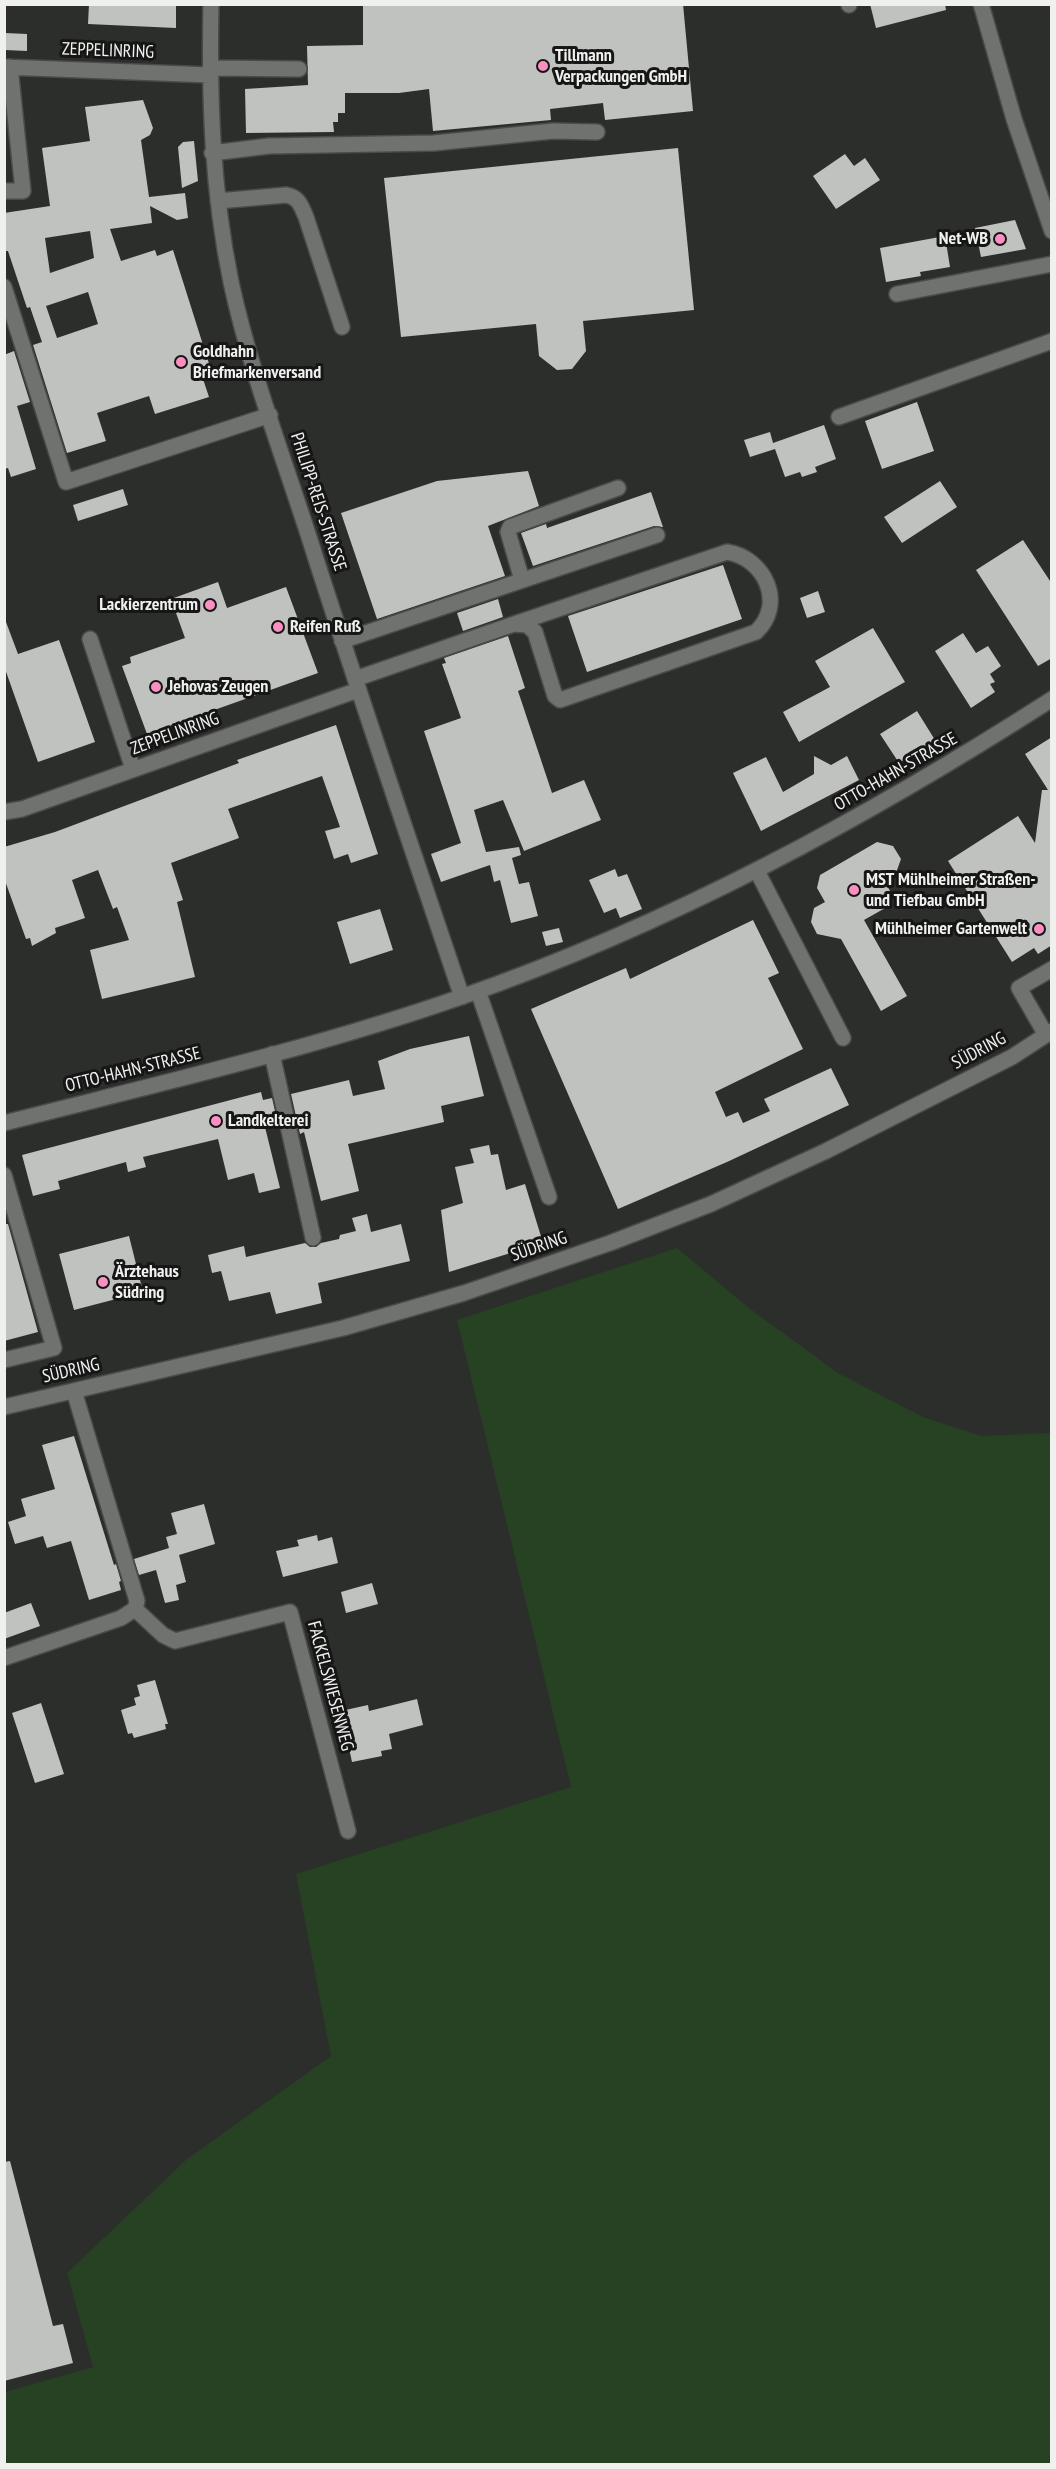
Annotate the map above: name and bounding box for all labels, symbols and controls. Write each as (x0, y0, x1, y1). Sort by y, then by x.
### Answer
street label: ZEPPELINRING (61, 39, 155, 63)
place label: Tillmann Verpackungen GmbH (555, 45, 687, 88)
marker: Tillmann Verpackungen GmbH (536, 59, 550, 73)
place label: Net-WB (939, 228, 988, 250)
marker: Net-WB (993, 232, 1007, 246)
place label: Goldhahn Briefmarkenversand (193, 341, 321, 384)
marker: Goldhahn Briefmarkenversand (174, 355, 188, 369)
street label: PHILIPP-REIS-STRASSE (285, 430, 351, 574)
place label: Lackierzentrum (99, 594, 198, 616)
marker: Lackierzentrum (203, 598, 217, 612)
place label: Reifen Ruß (290, 616, 361, 638)
marker: Reifen Ruß (271, 620, 285, 634)
place label: Jehovas Zeugen (168, 676, 268, 698)
marker: Jehovas Zeugen (149, 680, 163, 694)
street label: ZEPPELINRING (128, 708, 222, 760)
street label: OTTO-HAHN-STRASSE (831, 728, 961, 816)
place label: MST Mühlheimer Straßen- und Tiefbau GmbH (866, 869, 1036, 912)
marker: MST Mühlheimer Straßen- und Tiefbau GmbH (847, 883, 861, 897)
place label: Mühlheimer Gartenwelt (875, 918, 1027, 940)
marker: Mühlheimer Gartenwelt (1032, 922, 1046, 936)
street label: SÜDRING (948, 1028, 1010, 1074)
street label: OTTO-HAHN-STRASSE (63, 1043, 203, 1097)
place label: Landkelterei (228, 1110, 308, 1132)
marker: Landkelterei (209, 1114, 223, 1128)
street label: SÜDRING (508, 1227, 570, 1267)
place label: Ärztehaus Südring (115, 1261, 179, 1304)
marker: Ärztehaus Südring (96, 1275, 110, 1289)
street label: SÜDRING (40, 1354, 102, 1388)
street label: FACKELSWIESENWEG (302, 1619, 358, 1753)

